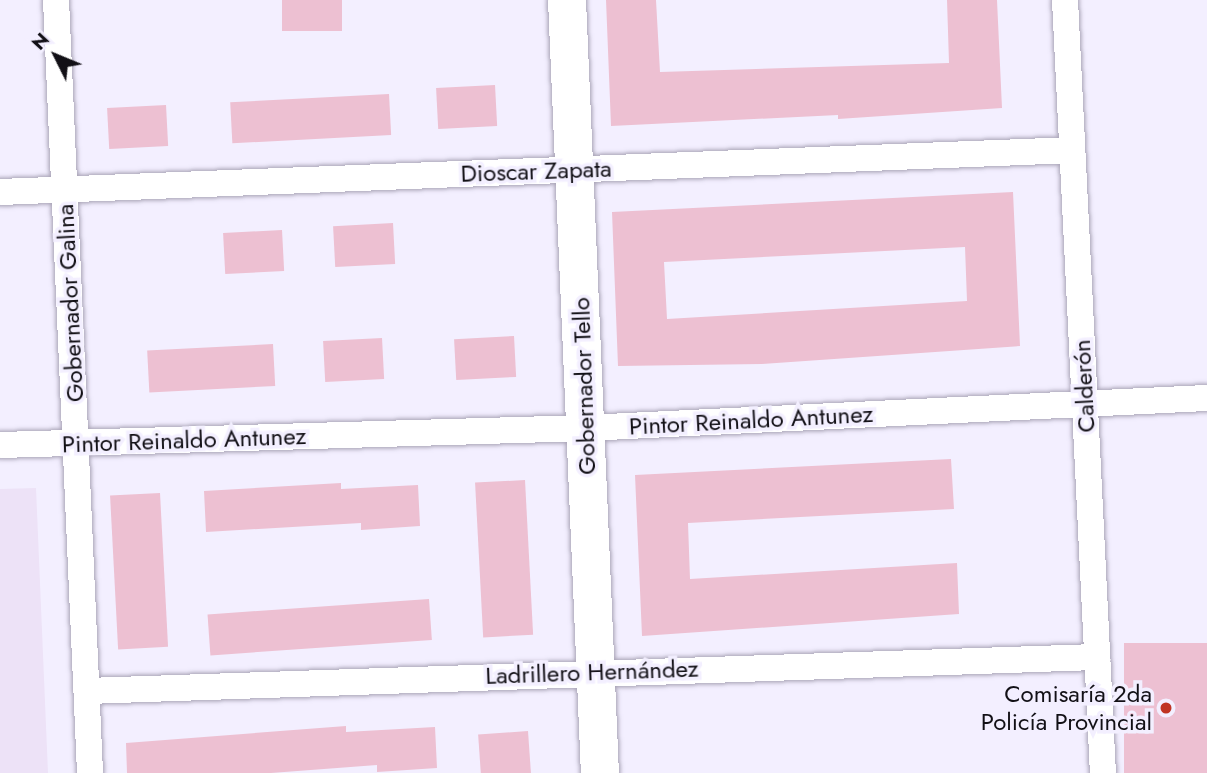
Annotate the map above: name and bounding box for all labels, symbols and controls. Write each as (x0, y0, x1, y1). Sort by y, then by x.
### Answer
north arrow (21, 21, 91, 91)
text: N (25, 27, 55, 56)
street label: Dioscar Zapata (460, 154, 612, 188)
street label: Gobernador Galina (50, 203, 90, 403)
street label: Gobernador Tello (567, 297, 601, 475)
street label: Calderón (1067, 339, 1101, 433)
street label: Pintor Reinaldo Antunez (628, 399, 874, 441)
street label: Pintor Reinaldo Antunez (61, 421, 307, 459)
street label: Ladrillero Hernández (485, 654, 699, 690)
place label: Comisaría 2da Policía Provincial (981, 680, 1152, 736)
marker: Comisaría 2da Policía Provincial (1158, 700, 1174, 716)

